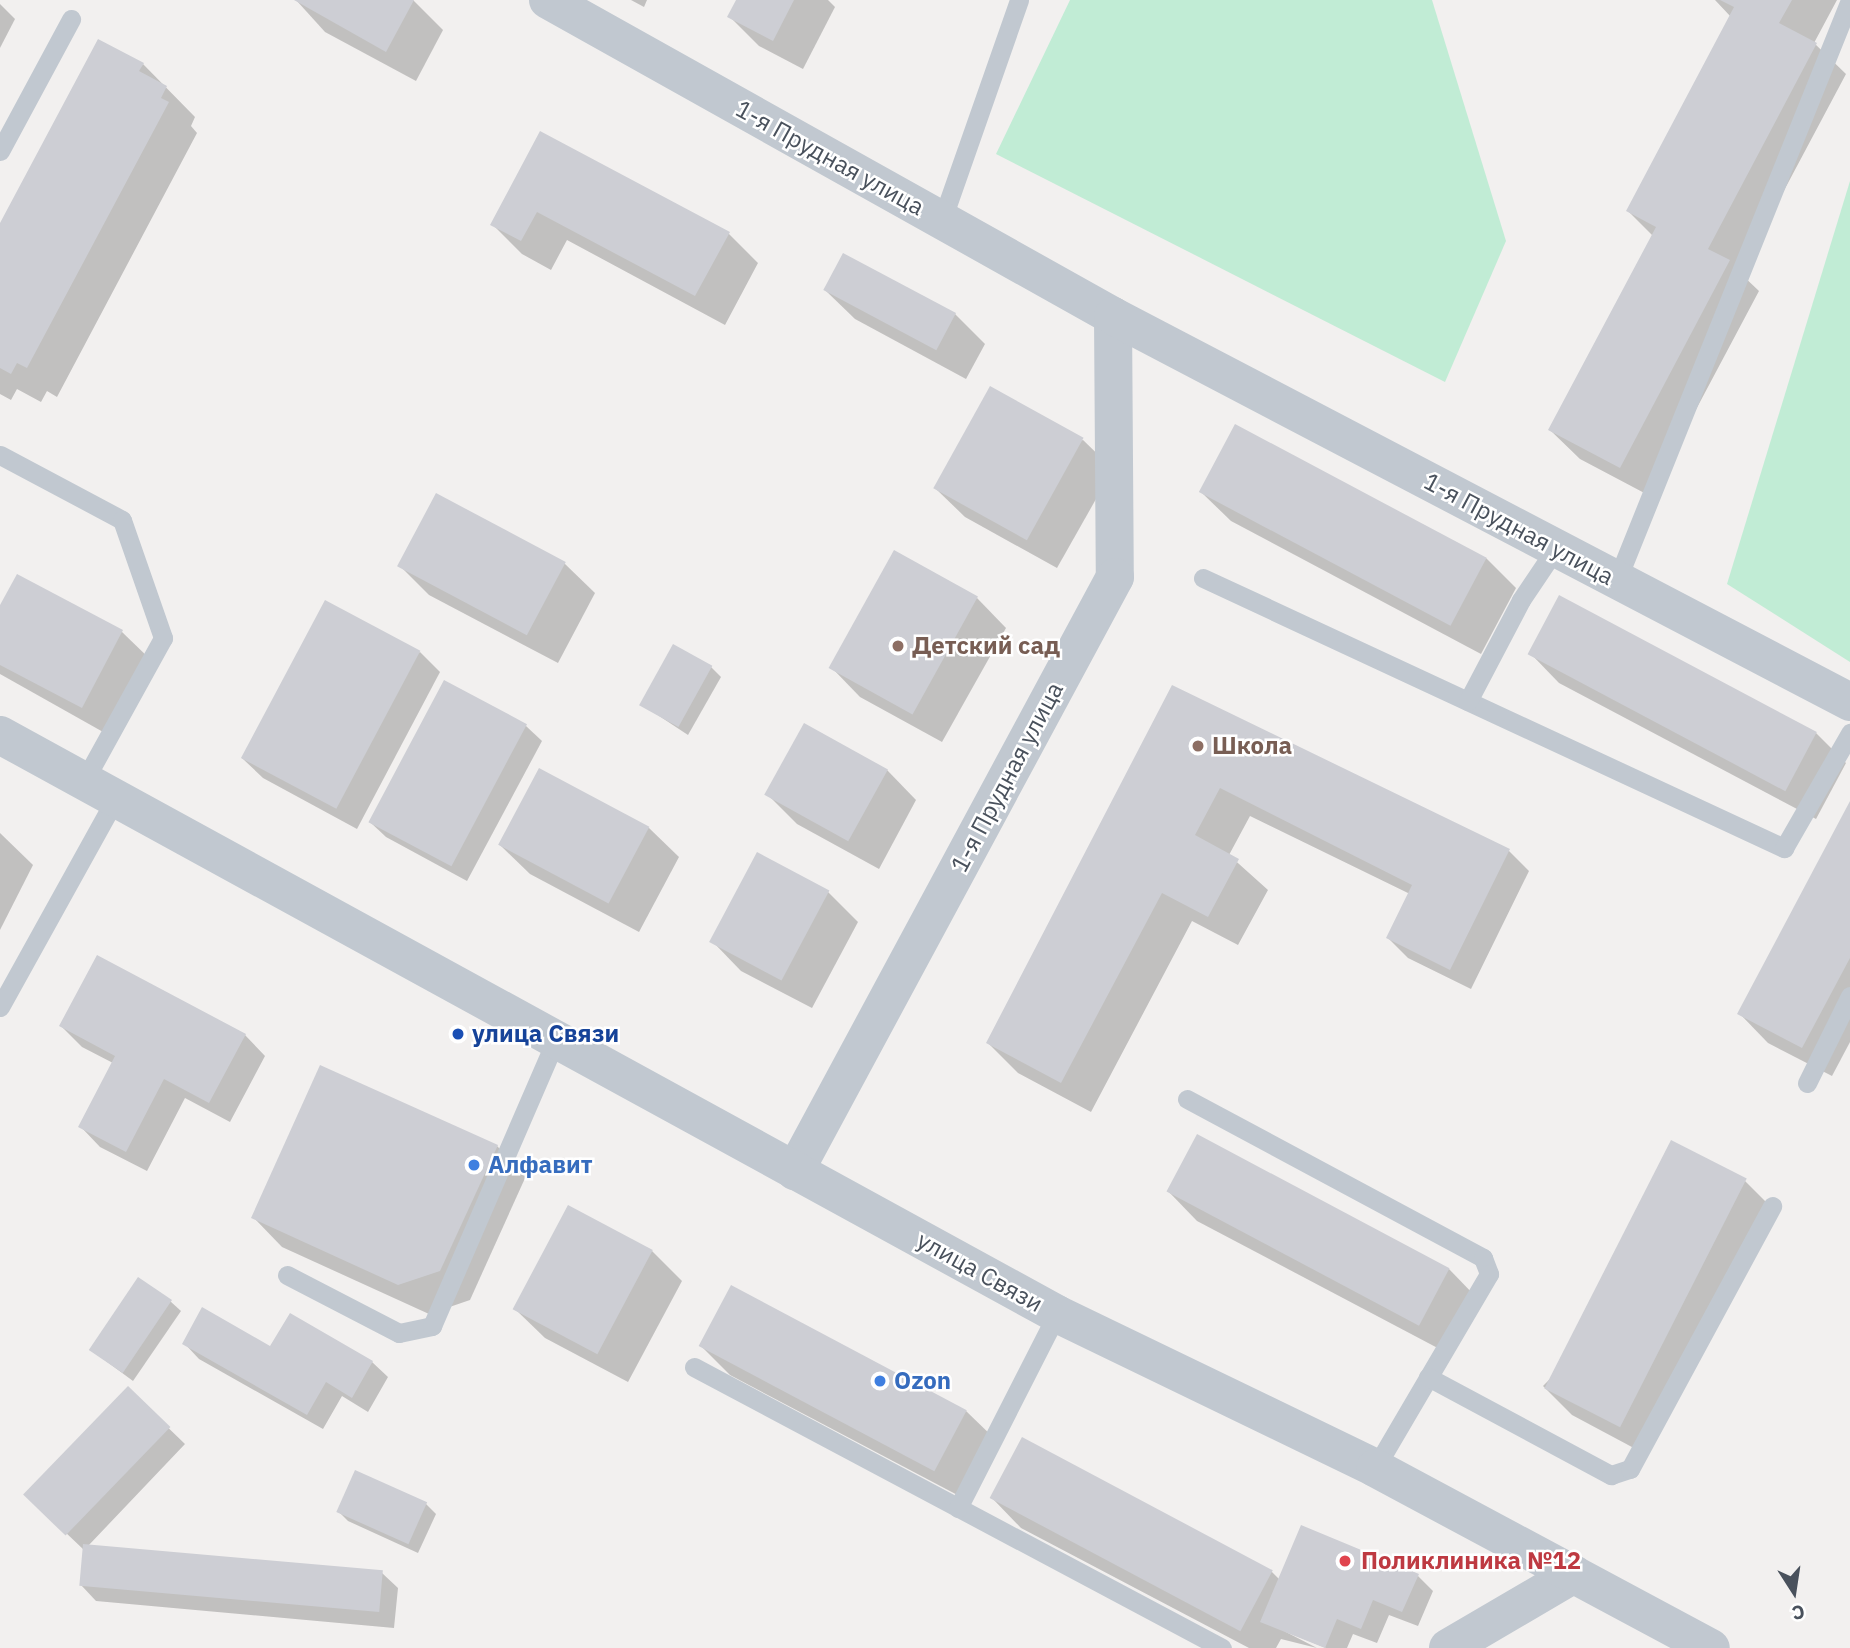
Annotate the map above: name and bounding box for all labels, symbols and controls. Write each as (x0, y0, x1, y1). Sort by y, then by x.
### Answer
street label: 1-я Прудная улица (731, 94, 929, 222)
street label: 1-я Прудная улица (1419, 467, 1619, 591)
place label: Детский сад (912, 632, 1060, 660)
marker: Детский сад (890, 638, 906, 654)
street label: 1-я Прудная улица (945, 677, 1069, 877)
place label: Школа (1212, 732, 1292, 760)
marker: Школа (1190, 738, 1206, 754)
place label: улица Связи (472, 1020, 619, 1048)
marker: улица Связи (450, 1026, 466, 1042)
place label: Алфавит (488, 1151, 593, 1179)
marker: Алфавит (466, 1157, 482, 1173)
street label: улица Связи (912, 1226, 1048, 1318)
place label: Ozon (894, 1367, 951, 1395)
marker: Ozon (872, 1373, 888, 1389)
place label: Поликлиника №12 (1361, 1547, 1581, 1575)
marker: Поликлиника №12 (1335, 1551, 1355, 1571)
north arrow (1759, 1557, 1829, 1627)
text: С (1790, 1600, 1807, 1626)

